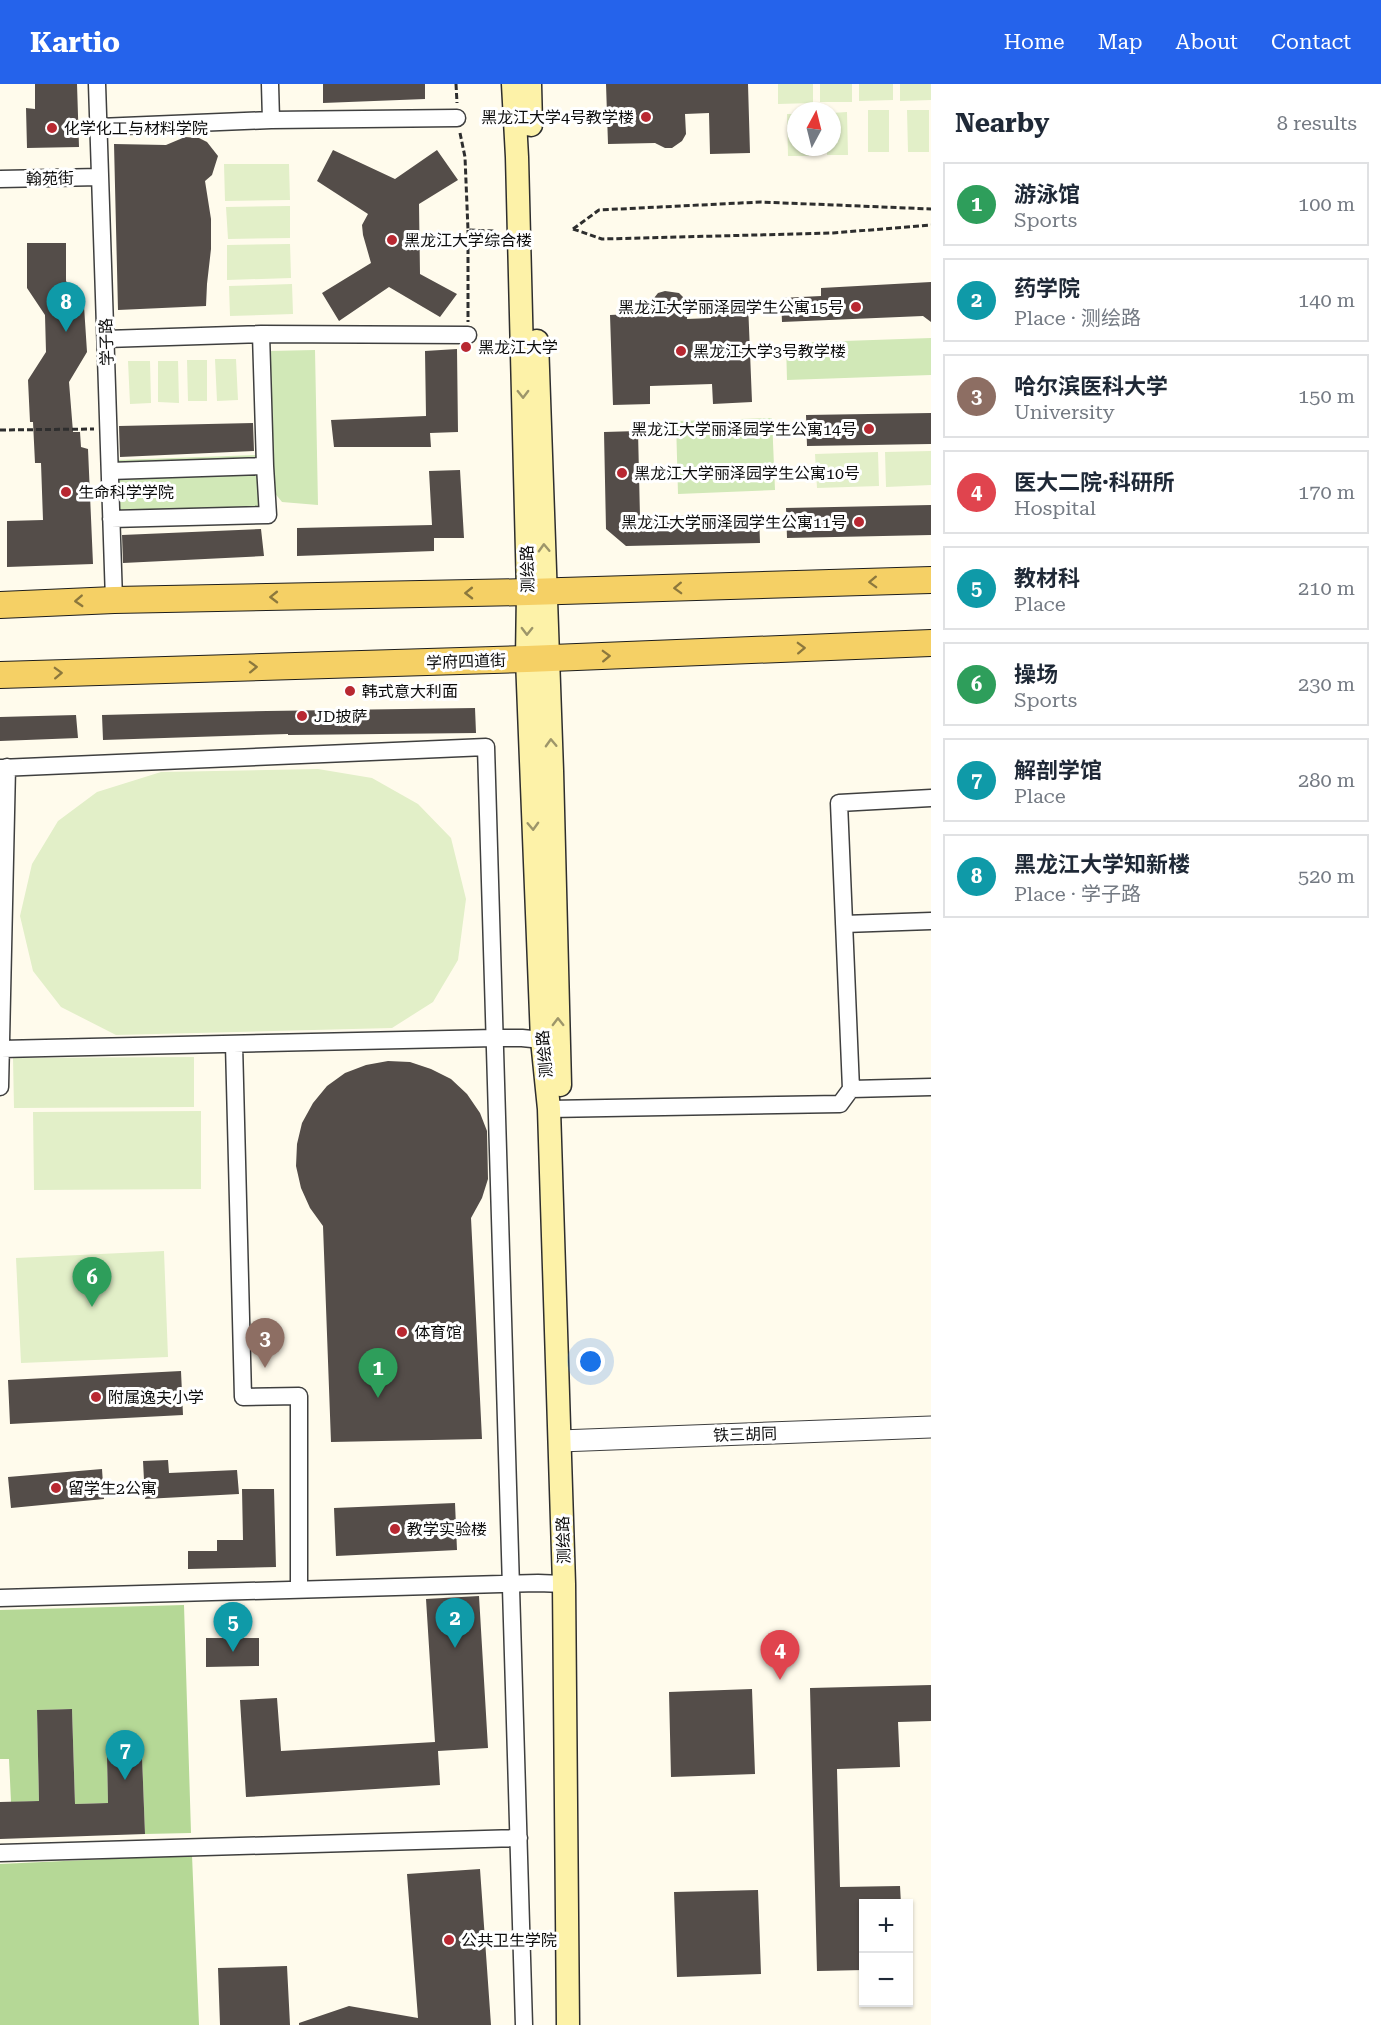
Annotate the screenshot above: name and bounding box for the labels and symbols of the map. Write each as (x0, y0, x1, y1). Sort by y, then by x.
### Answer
north arrow (787, 102, 841, 156)
place label: 黑龙江大学4号教学楼 (481, 108, 634, 127)
marker: 黑龙江大学4号教学楼 (639, 110, 653, 124)
place label: 化学化工与材料学院 (64, 119, 208, 138)
marker: 化学化工与材料学院 (45, 121, 59, 135)
street label: 翰苑街 (26, 169, 74, 188)
place label: 黑龙江大学综合楼 (404, 231, 532, 250)
marker: 黑龙江大学综合楼 (385, 233, 399, 247)
pin: 8 (46, 282, 86, 332)
place label: 黑龙江大学丽泽园学生公寓15号 (618, 298, 844, 317)
marker: 黑龙江大学丽泽园学生公寓15号 (849, 300, 863, 314)
street label: 学子路 (96, 318, 117, 366)
place label: 黑龙江大学 (478, 338, 558, 357)
marker: 黑龙江大学 (459, 340, 473, 354)
place label: 黑龙江大学3号教学楼 (693, 342, 846, 361)
marker: 黑龙江大学3号教学楼 (674, 344, 688, 358)
one-way arrow (517, 390, 529, 399)
place label: 黑龙江大学丽泽园学生公寓14号 (631, 420, 857, 439)
marker: 黑龙江大学丽泽园学生公寓14号 (862, 422, 876, 436)
place label: 黑龙江大学丽泽园学生公寓10号 (634, 464, 860, 483)
marker: 黑龙江大学丽泽园学生公寓10号 (615, 466, 629, 480)
place label: 生命科学学院 (78, 483, 174, 502)
marker: 生命科学学院 (59, 485, 73, 499)
place label: 黑龙江大学丽泽园学生公寓11号 (621, 513, 847, 532)
marker: 黑龙江大学丽泽园学生公寓11号 (852, 515, 866, 529)
one-way arrow (538, 544, 551, 553)
street label: 测绘路 (518, 545, 537, 593)
one-way arrow (868, 576, 877, 588)
one-way arrow (673, 581, 682, 594)
one-way arrow (465, 587, 474, 599)
one-way arrow (270, 590, 279, 603)
one-way arrow (75, 595, 84, 608)
one-way arrow (521, 627, 533, 636)
one-way arrow (796, 642, 805, 655)
one-way arrow (601, 650, 610, 662)
street label: 学府四道街 (426, 651, 506, 672)
one-way arrow (249, 661, 258, 673)
one-way arrow (54, 667, 63, 679)
place label: 韩式意大利面 (362, 682, 458, 701)
marker: 韩式意大利面 (343, 684, 357, 698)
place label: JD披萨 (314, 707, 367, 726)
marker: JD披萨 (295, 709, 309, 723)
one-way arrow (545, 738, 557, 747)
one-way arrow (527, 822, 540, 831)
one-way arrow (552, 1017, 564, 1026)
street label: 测绘路 (533, 1029, 556, 1079)
pin: 6 (72, 1258, 112, 1307)
pin: 3 (246, 1318, 284, 1368)
place label: 体育馆 (414, 1323, 462, 1342)
marker: 体育馆 (395, 1325, 409, 1339)
your location (576, 1347, 605, 1376)
pin: 1 (358, 1348, 398, 1398)
place label: 附属逸夫小学 (108, 1388, 204, 1407)
marker: 附属逸夫小学 (89, 1390, 103, 1404)
street label: 铁三胡同 (713, 1424, 777, 1445)
place label: 留学生2公寓 (68, 1479, 157, 1498)
marker: 留学生2公寓 (49, 1481, 63, 1495)
street label: 测绘路 (553, 1516, 574, 1564)
place label: 教学实验楼 (407, 1520, 487, 1539)
marker: 教学实验楼 (388, 1522, 402, 1536)
pin: 2 (436, 1598, 474, 1648)
pin: 5 (214, 1602, 252, 1652)
pin: 4 (760, 1630, 800, 1680)
pin: 7 (106, 1730, 144, 1780)
place label: 公共卫生学院 (461, 1931, 557, 1950)
marker: 公共卫生学院 (442, 1933, 456, 1947)

